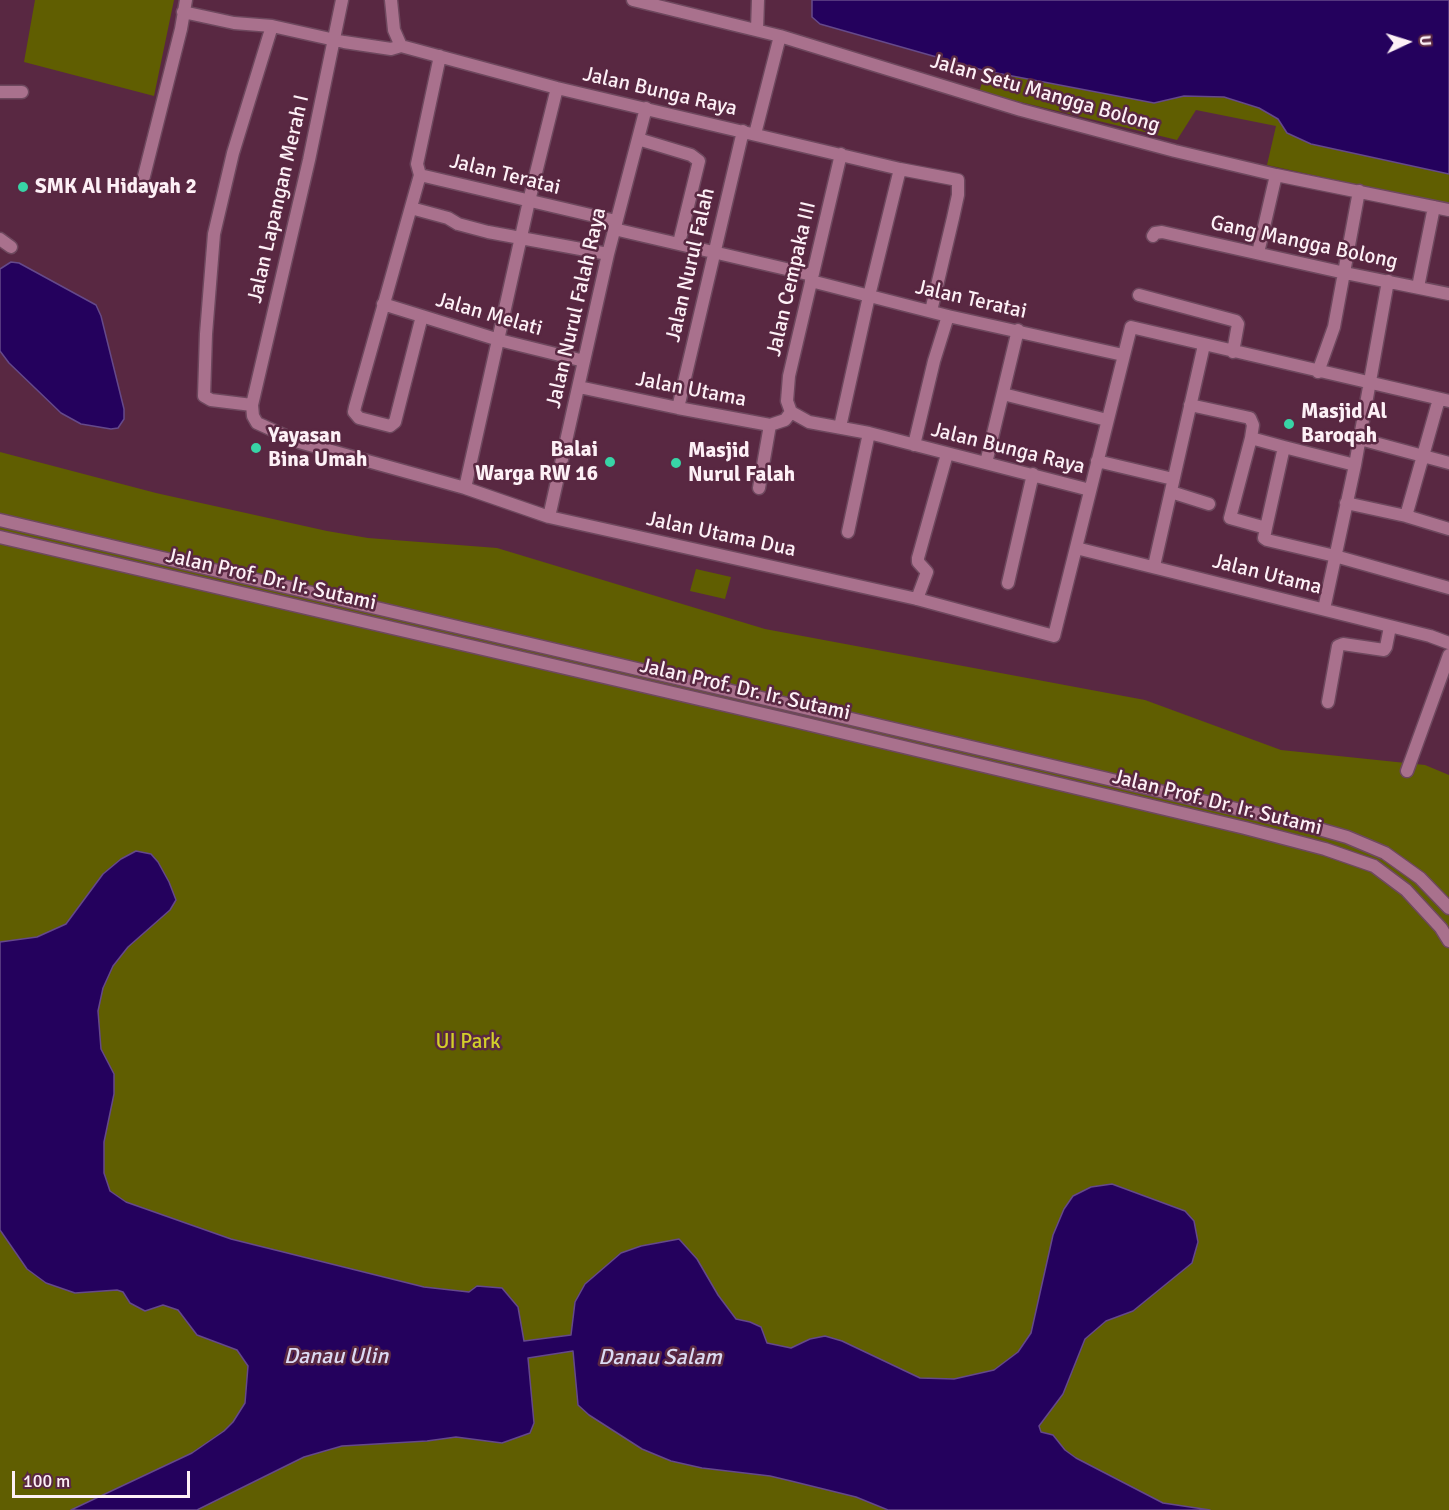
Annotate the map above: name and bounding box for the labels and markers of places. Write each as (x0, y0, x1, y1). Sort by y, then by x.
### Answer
place label: SMK Al Hidayah 2 (35, 174, 197, 200)
marker: SMK Al Hidayah 2 (16, 180, 30, 194)
place label: Masjid Al Baroqah (1301, 399, 1387, 449)
marker: Masjid Al Baroqah (1282, 417, 1296, 431)
place label: Yayasan Bina Umah (268, 423, 367, 473)
place label: Balai Warga RW 16 (475, 437, 598, 487)
place label: Masjid Nurul Falah (688, 438, 795, 488)
marker: Yayasan Bina Umah (249, 441, 263, 455)
marker: Balai Warga RW 16 (603, 455, 617, 469)
marker: Masjid Nurul Falah (669, 456, 683, 470)

